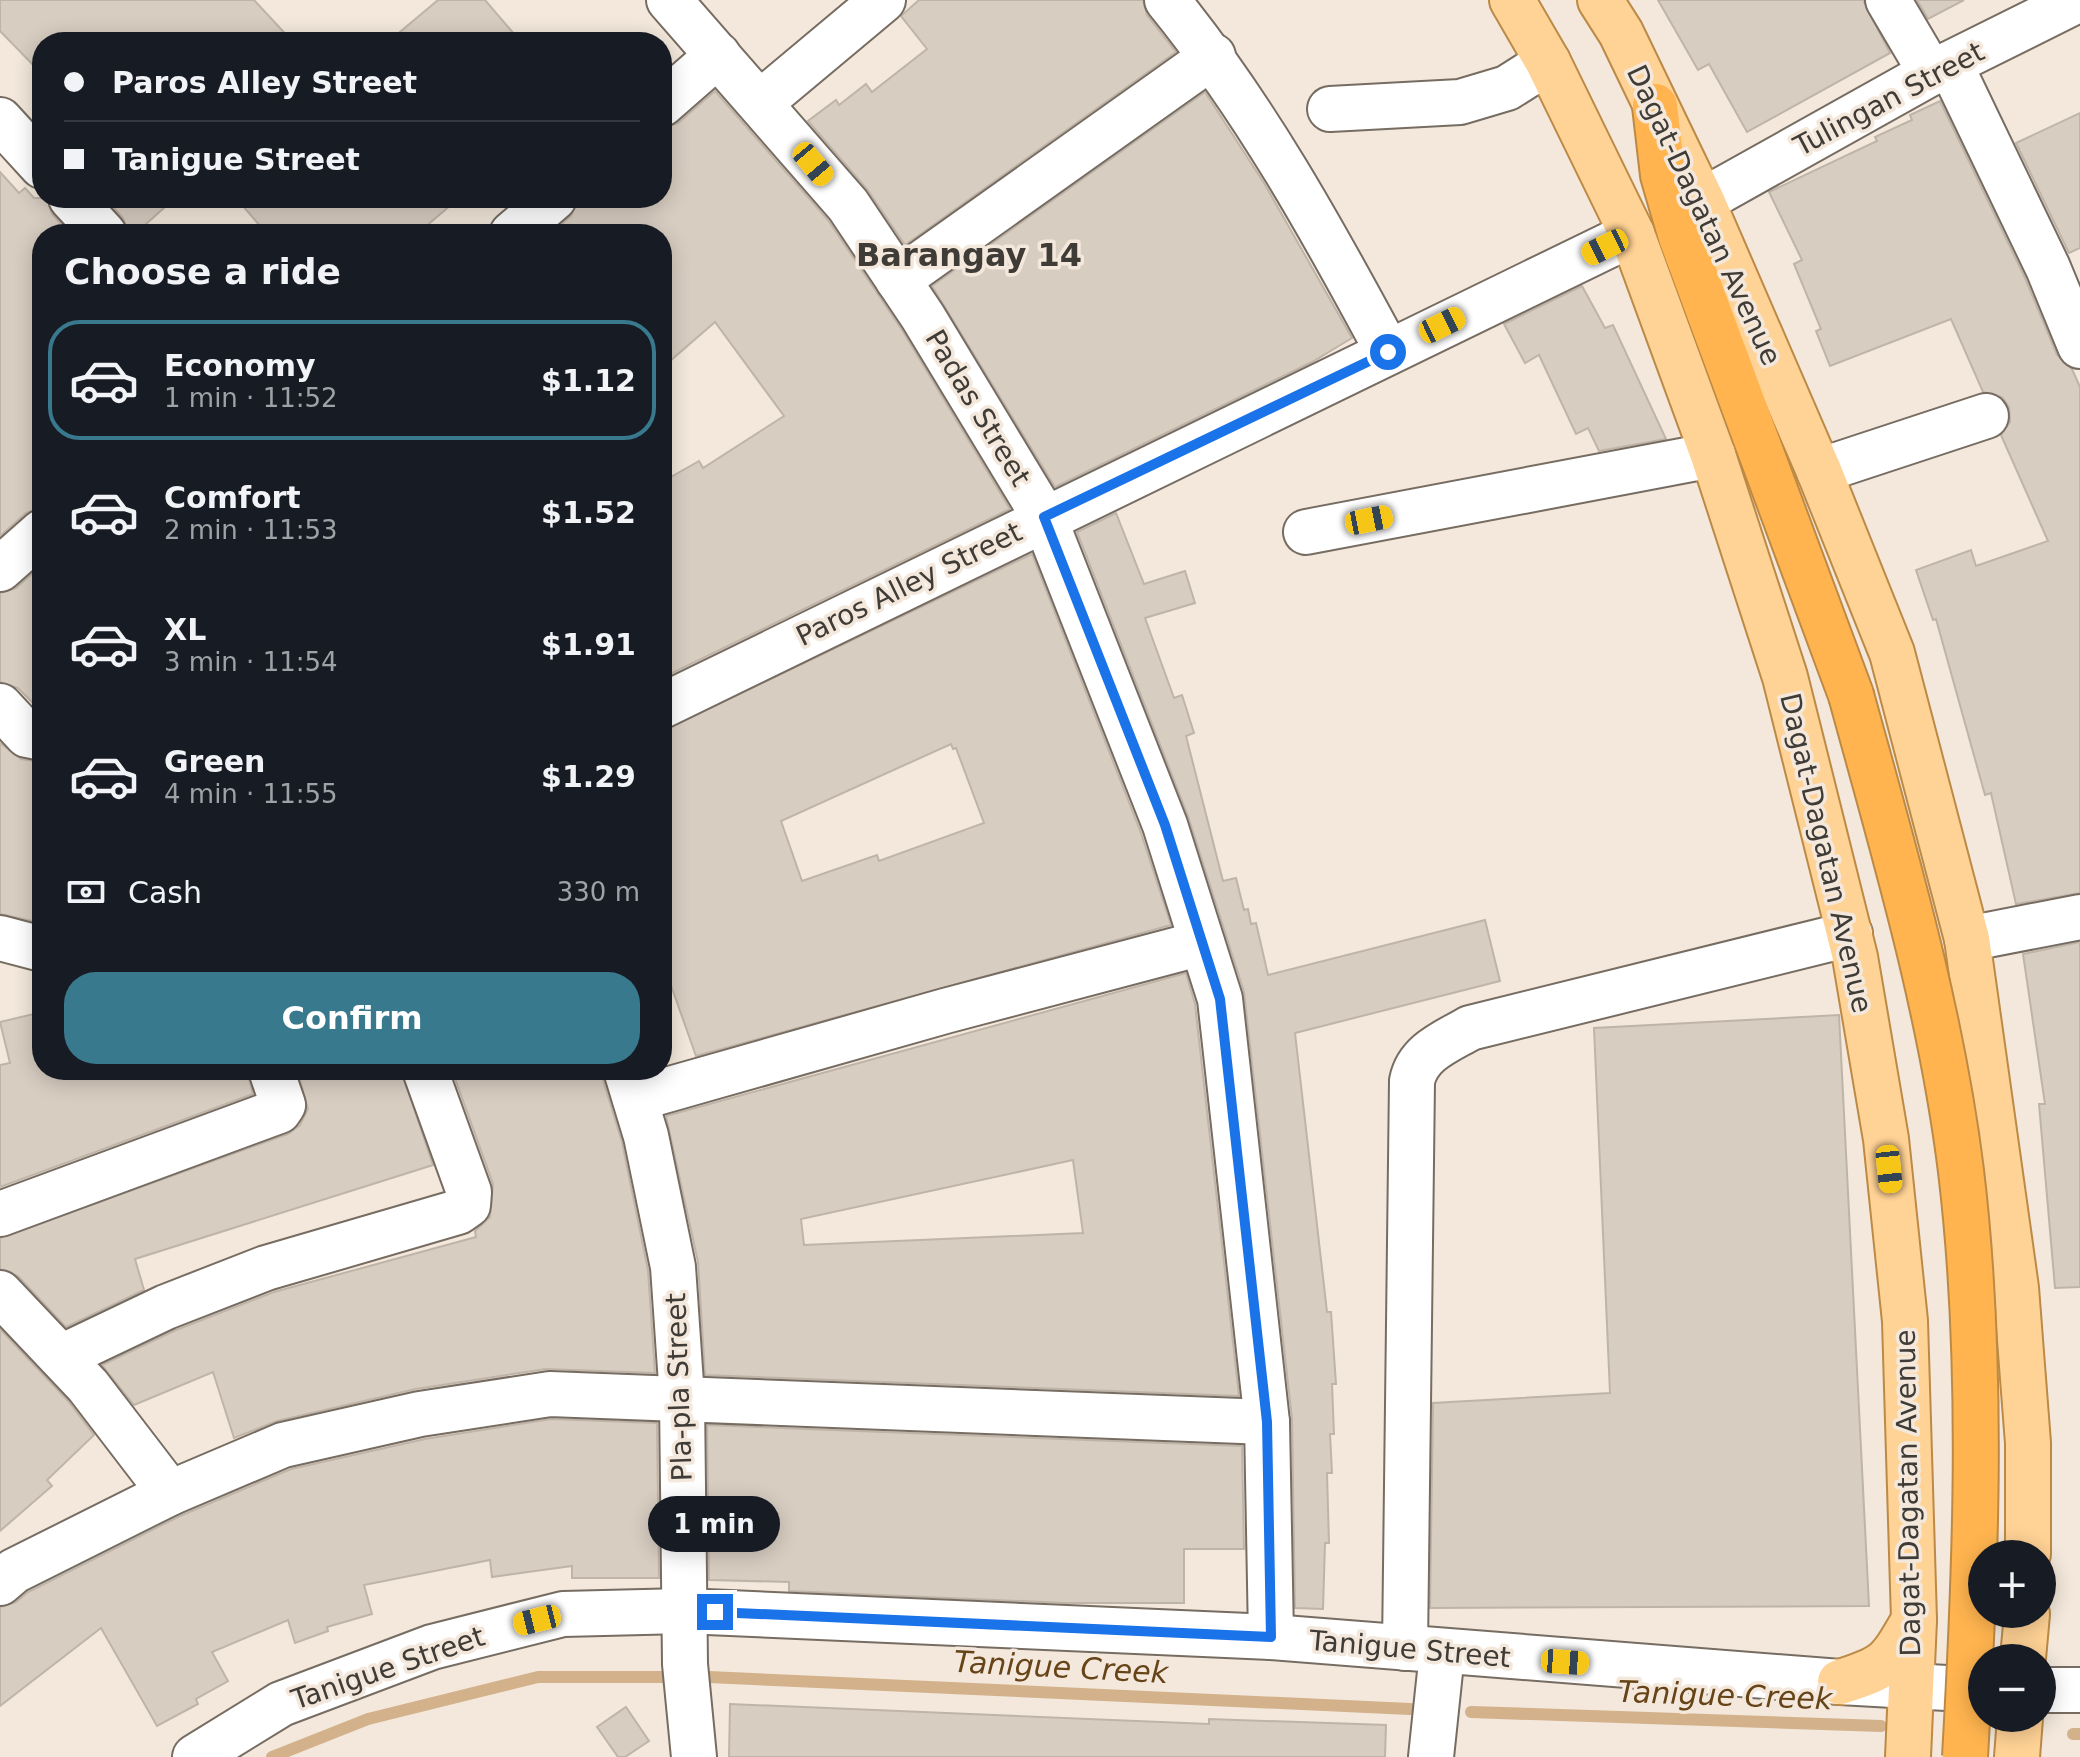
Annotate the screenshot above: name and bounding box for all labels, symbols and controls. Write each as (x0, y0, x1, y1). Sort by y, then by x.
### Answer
street label: Tulingan Street (1787, 35, 1990, 163)
street label: Dagat-Dagatan Avenue (1620, 60, 1788, 370)
text: Paros Alley Street (112, 65, 417, 100)
car (788, 138, 838, 190)
text: Tanigue Street (112, 142, 360, 177)
car (1578, 226, 1632, 268)
district label: Barangay 14 (856, 236, 1082, 274)
text: Choose a ride (64, 251, 341, 292)
car (1415, 304, 1469, 346)
street label: Padas Street (918, 324, 1038, 492)
route start (1370, 334, 1406, 370)
icon: car (68, 344, 140, 416)
text: Economy (164, 348, 316, 383)
text: $1.12 (541, 363, 636, 398)
text: 1 min · 11:52 (164, 383, 338, 413)
icon: car (68, 476, 140, 548)
text: Comfort (164, 480, 301, 515)
text: $1.52 (541, 495, 636, 530)
car (1343, 504, 1395, 536)
text: 2 min · 11:53 (164, 515, 338, 545)
street label: Paros Alley Street (791, 515, 1027, 653)
icon: car (68, 608, 140, 680)
text: XL (164, 612, 206, 647)
text: $1.91 (541, 627, 636, 662)
text: 3 min · 11:54 (164, 647, 338, 677)
street label: Dagat-Dagatan Avenue (1773, 690, 1879, 1016)
icon: car (68, 740, 140, 812)
text: Green (164, 744, 265, 779)
text: $1.29 (541, 759, 636, 794)
text: 4 min · 11:55 (164, 779, 338, 809)
icon: cash (64, 870, 108, 914)
text: Cash (128, 875, 202, 910)
text: 330 m (557, 877, 640, 907)
button: Confirm (64, 972, 640, 1064)
car (1875, 1144, 1903, 1194)
street label: Pla-pla Street (659, 1292, 699, 1482)
street label: Dagat-Dagatan Avenue (1889, 1329, 1927, 1657)
callout: 1 min (649, 1496, 781, 1552)
text: 1 min (673, 1509, 755, 1539)
map controls (1968, 1540, 2056, 1732)
button: + (1968, 1540, 2056, 1628)
route end (697, 1594, 733, 1630)
car (511, 1603, 563, 1637)
street label: Tanigue Street (286, 1620, 489, 1717)
street label: Tanigue Street (1307, 1624, 1512, 1674)
water label: Tanigue Creek (953, 1644, 1171, 1690)
button: − (1968, 1644, 2056, 1732)
car (1540, 1648, 1590, 1676)
water label: Tanigue Creek (1617, 1674, 1834, 1716)

